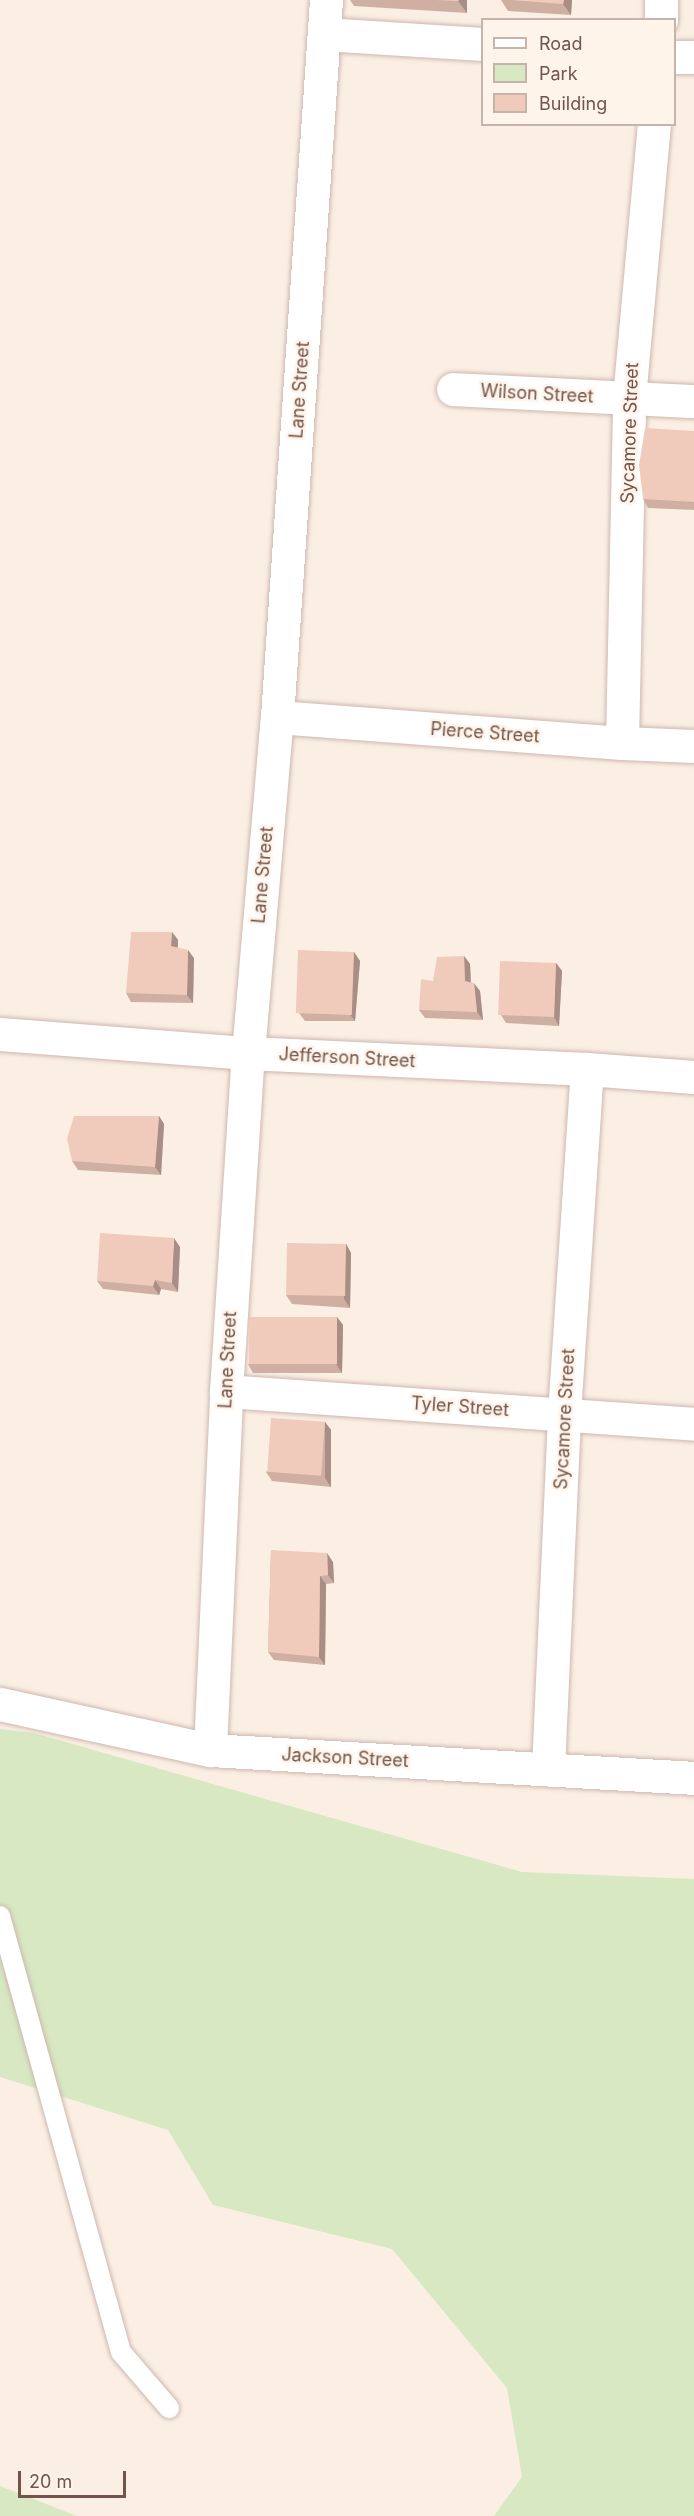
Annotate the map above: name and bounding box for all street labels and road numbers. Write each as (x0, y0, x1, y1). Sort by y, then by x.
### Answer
street label: Lane Street (286, 341, 314, 439)
street label: Sycamore Street (617, 362, 643, 504)
street label: Wilson Street (480, 380, 594, 408)
street label: Pierce Street (430, 718, 540, 748)
street label: Lane Street (248, 826, 278, 924)
street label: Jefferson Street (278, 1044, 416, 1072)
street label: Lane Street (215, 1311, 241, 1409)
street label: Sycamore Street (551, 1348, 579, 1490)
street label: Tyler Street (410, 1393, 510, 1421)
street label: Jackson Street (281, 1744, 409, 1772)

